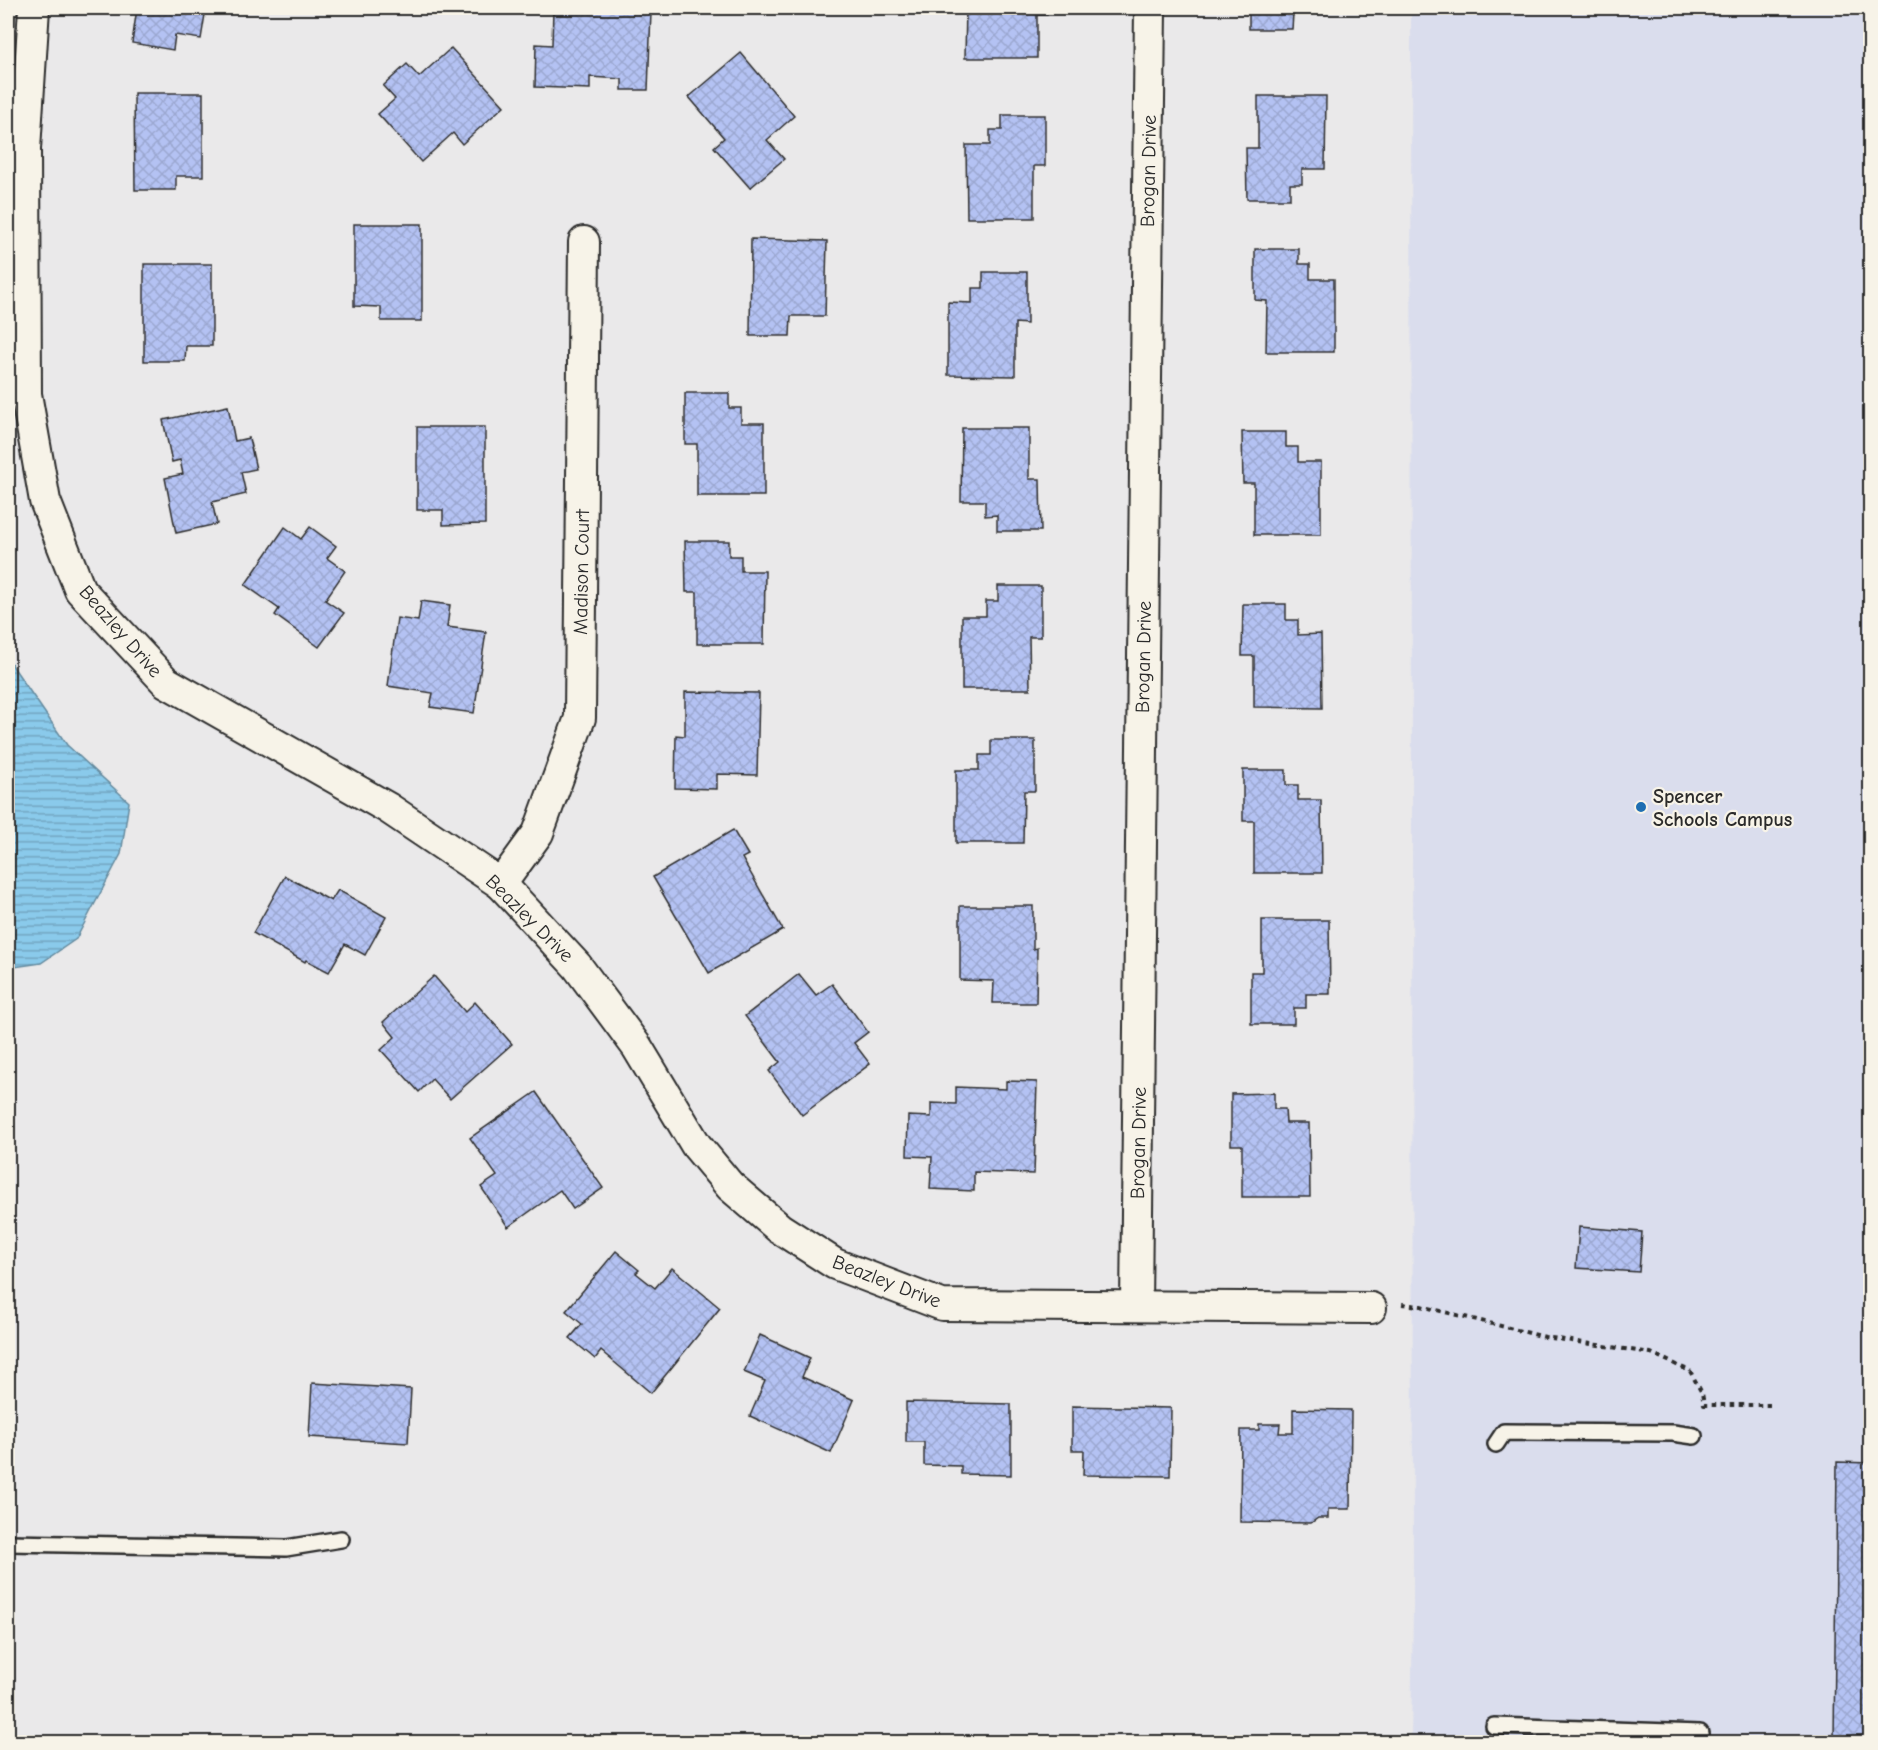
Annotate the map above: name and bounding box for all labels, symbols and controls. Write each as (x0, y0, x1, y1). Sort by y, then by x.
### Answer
street label: Brogan Drive (1136, 115, 1161, 227)
street label: Madison Court (569, 508, 594, 635)
street label: Beazley Drive (74, 581, 167, 682)
street label: Brogan Drive (1131, 601, 1156, 713)
place label: Spencer Schools Campus (1653, 785, 1792, 831)
marker: Spencer Schools Campus (1634, 800, 1648, 814)
street label: Beazley Drive (481, 870, 578, 967)
street label: Brogan Drive (1126, 1087, 1151, 1199)
street label: Beazley Drive (829, 1250, 944, 1313)

